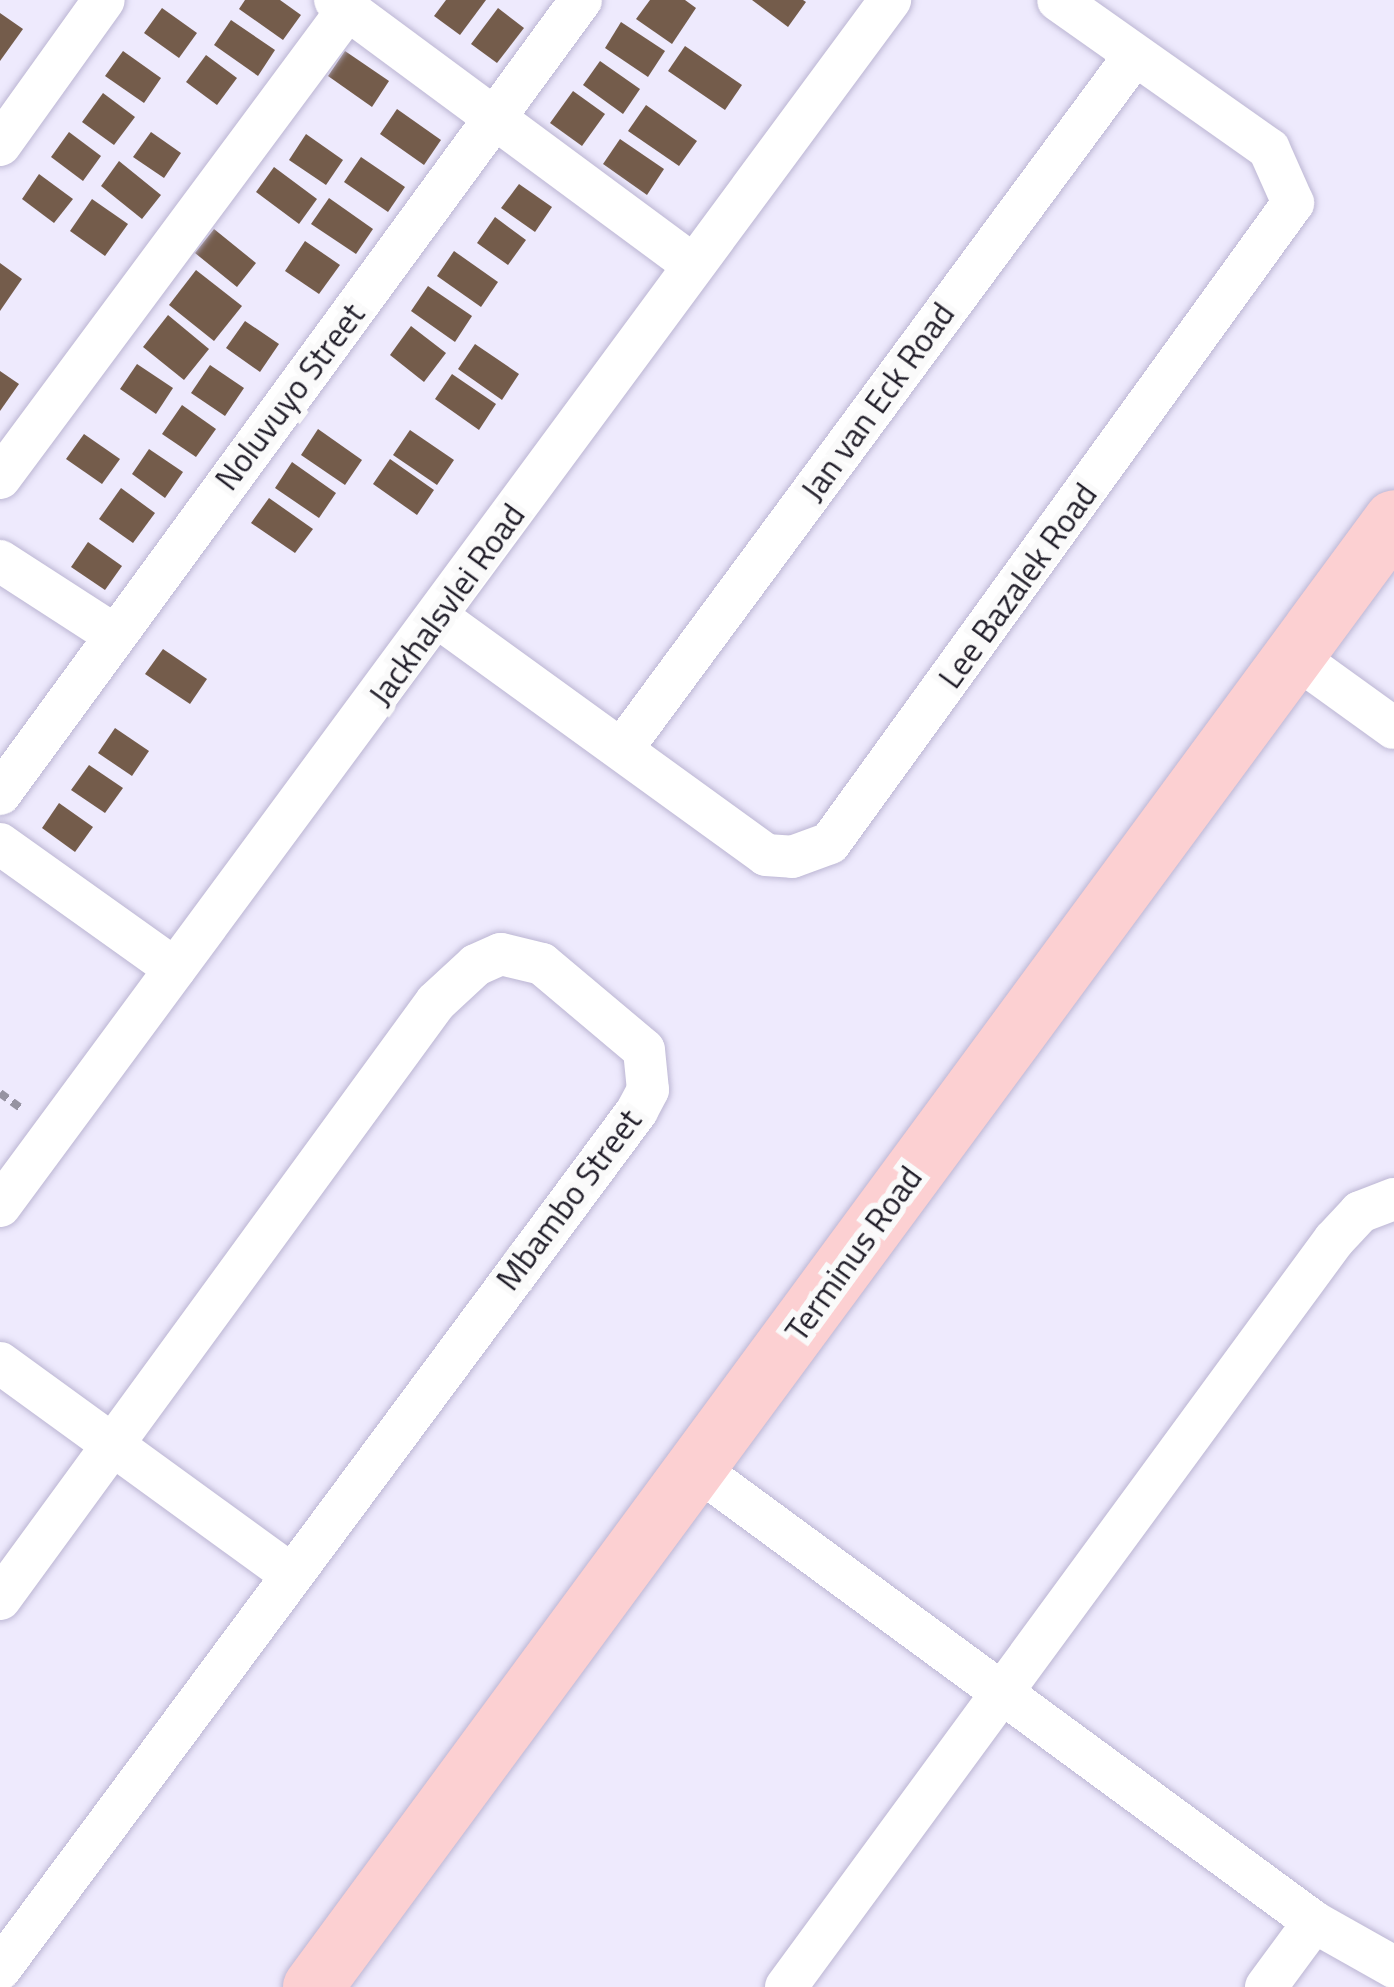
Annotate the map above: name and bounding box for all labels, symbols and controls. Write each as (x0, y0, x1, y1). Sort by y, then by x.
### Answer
street label: Jan van Eck Road (793, 295, 963, 509)
street label: Noluvuyo Street (207, 296, 373, 498)
street label: Lee Bazalek Road (930, 476, 1106, 696)
street label: Jackhalsvlei Road (361, 497, 533, 713)
street label: Mbambo Street (488, 1102, 650, 1298)
street label: Terminus Road (777, 1159, 931, 1349)

